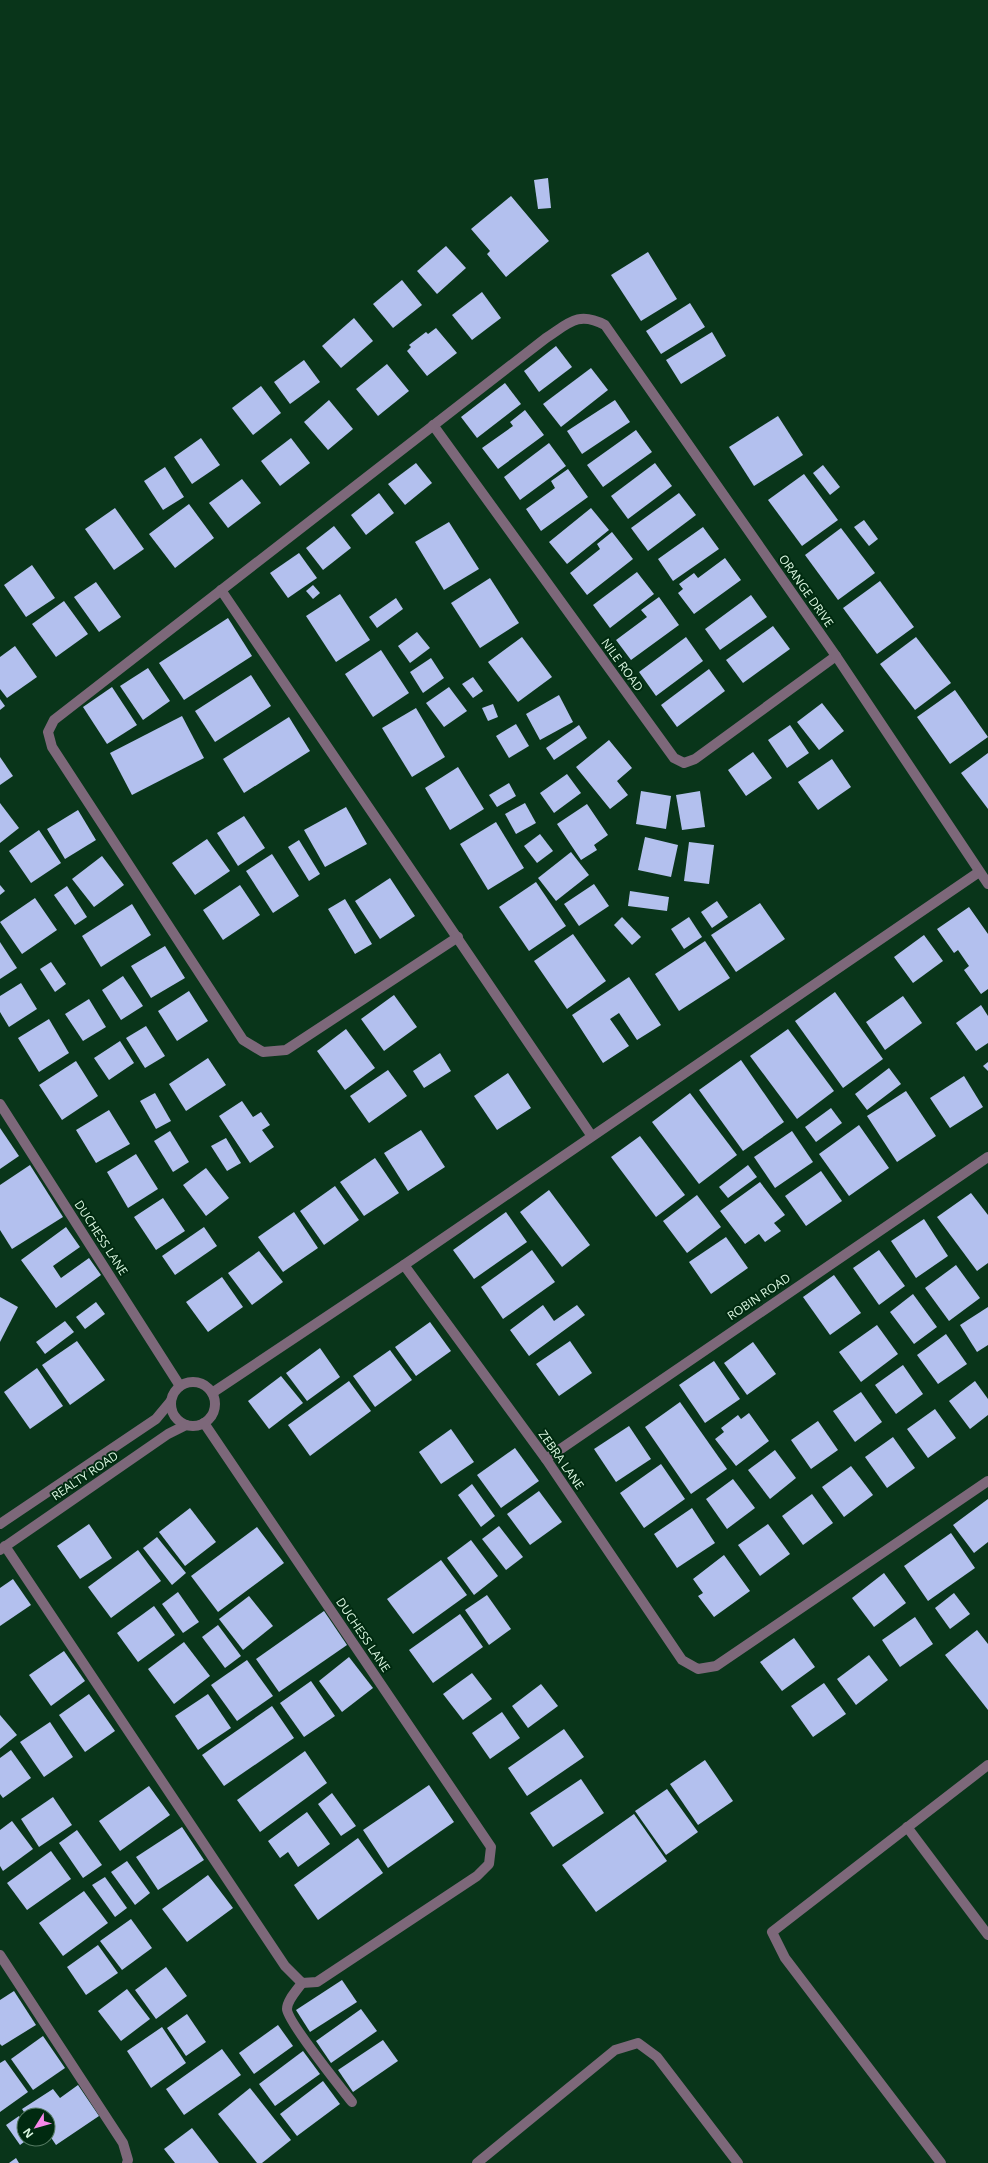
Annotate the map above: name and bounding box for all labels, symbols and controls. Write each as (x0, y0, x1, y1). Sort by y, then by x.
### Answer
street label: ORANGE DRIVE (775, 551, 838, 630)
street label: NILE ROAD (597, 635, 647, 695)
street label: DUCHESS LANE (71, 1197, 132, 1279)
street label: ROBIN ROAD (724, 1269, 794, 1324)
street label: ZEBRA LANE (535, 1427, 588, 1493)
street label: REALTY ROAD (48, 1447, 122, 1504)
street label: DUCHESS LANE (332, 1594, 395, 1675)
north arrow (16, 2107, 56, 2147)
text: N (19, 2125, 36, 2141)

